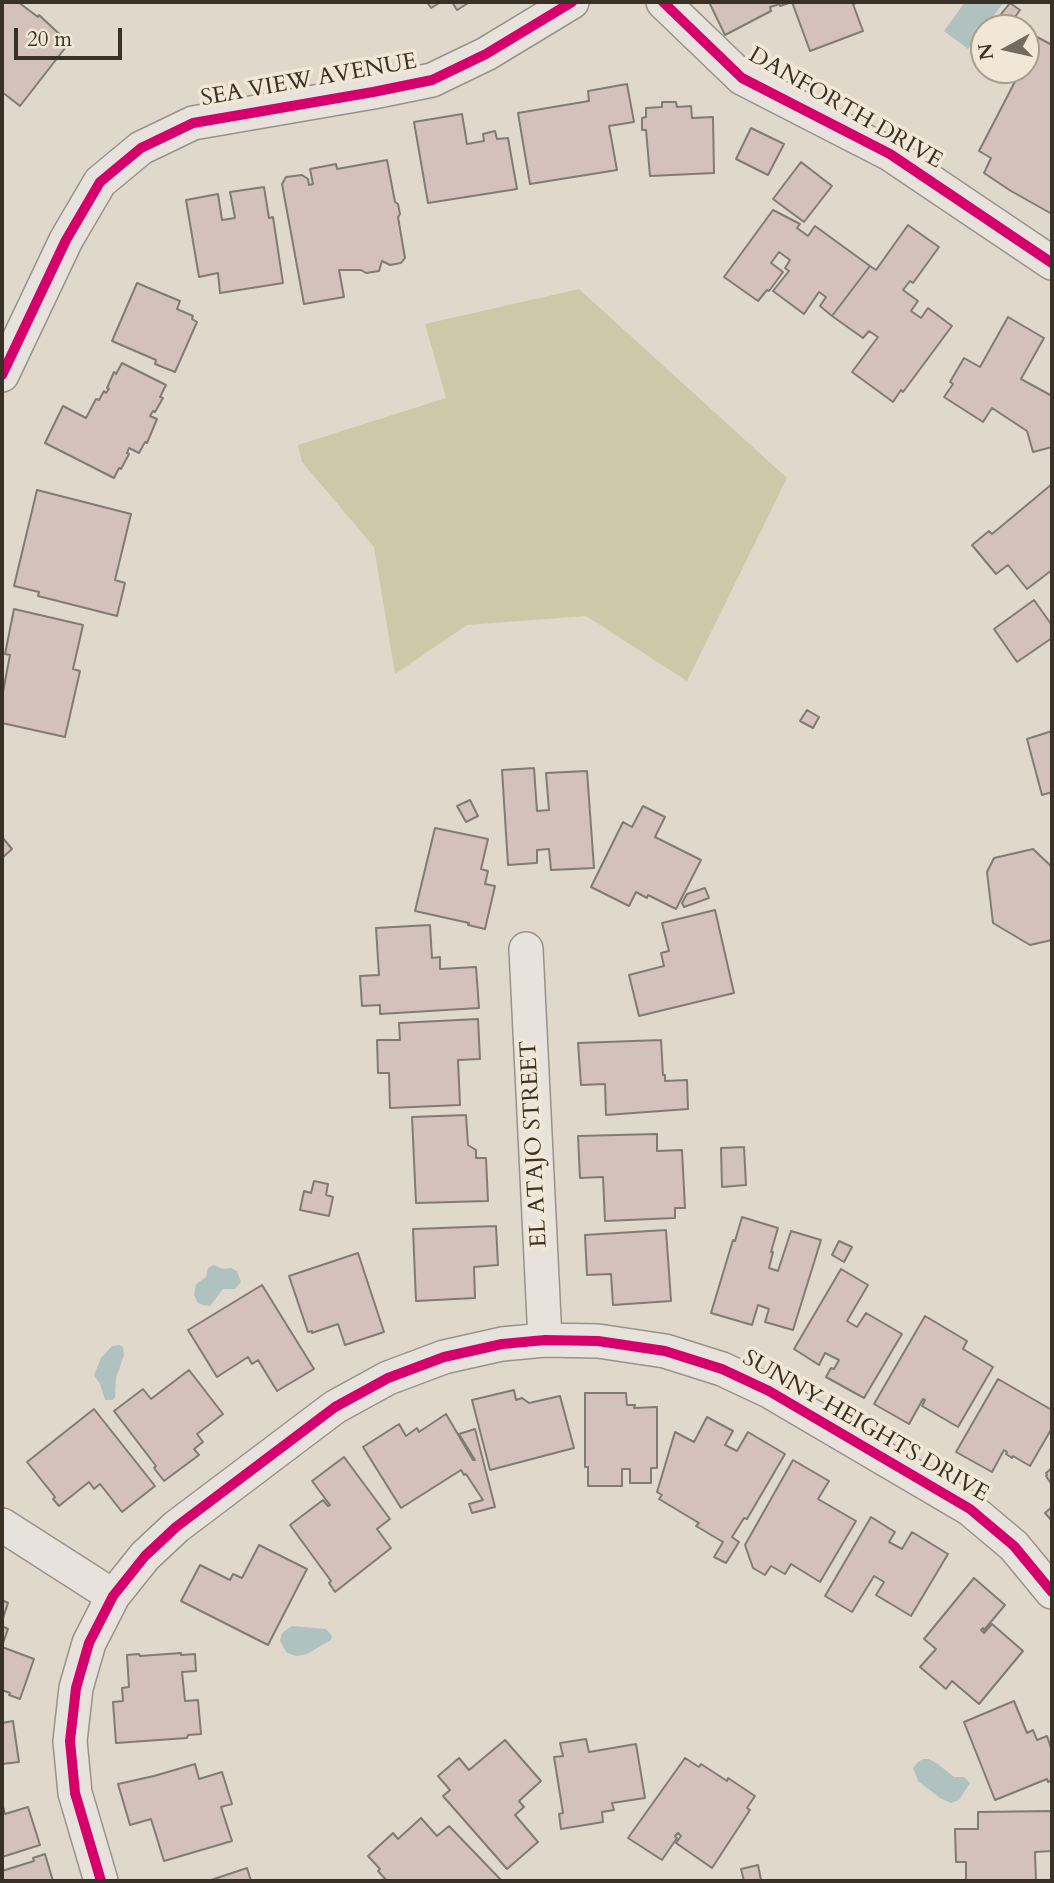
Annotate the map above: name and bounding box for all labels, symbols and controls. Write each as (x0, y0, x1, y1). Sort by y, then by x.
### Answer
scale bar (18, 14, 126, 58)
north arrow (970, 14, 1040, 84)
text: 20 m (27, 25, 72, 54)
street label: DANFORTH DRIVE (743, 42, 947, 176)
text: N (972, 42, 1000, 62)
street label: SEA VIEW AVENUE (199, 48, 419, 114)
street label: EL ATAJO STREET (516, 1040, 554, 1248)
street label: SUNNY HEIGHTS DRIVE (737, 1345, 993, 1509)

